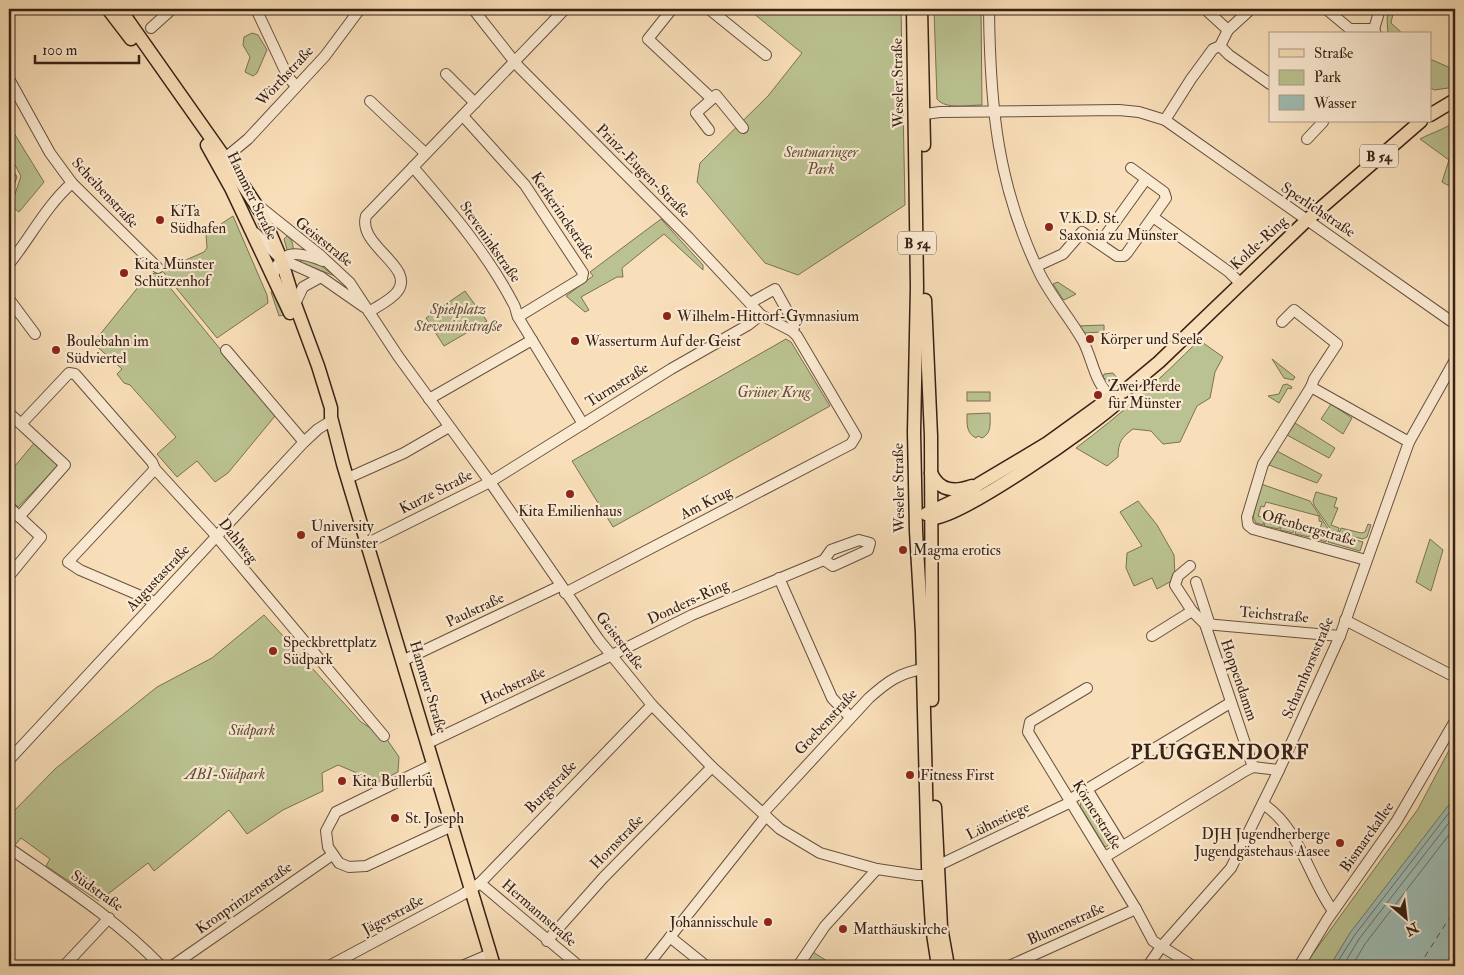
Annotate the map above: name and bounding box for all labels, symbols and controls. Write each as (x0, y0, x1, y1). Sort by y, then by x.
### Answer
scale bar (35, 32, 139, 64)
legend (1269, 32, 1432, 122)
street label: Weseler Straße (888, 38, 908, 129)
text: 100 m (42, 41, 78, 60)
street label: Wörthstraße (252, 42, 318, 111)
text: Straße (1314, 44, 1353, 63)
text: Park (1314, 68, 1341, 87)
text: Wasser (1313, 94, 1357, 113)
street label: Prinz-Eugen-Straße (592, 120, 694, 222)
park label: Sentmaringer Park (783, 143, 859, 179)
road number: B 54 (1360, 144, 1398, 168)
street label: Hammer Straße (222, 149, 282, 243)
street label: Scheibenstraße (67, 154, 143, 232)
street label: Kerkerinckstraße (527, 168, 599, 264)
street label: Sperlichstraße (1277, 178, 1359, 243)
street label: Steveninkstraße (455, 198, 525, 286)
place label: KiTa Südhafen (170, 202, 227, 238)
place label: V.K.D. St. Saxonia zu Münster (1059, 209, 1179, 245)
street label: Kolde-Ring (1227, 211, 1292, 274)
street label: Geiststraße (291, 213, 357, 271)
marker: KiTa Südhafen (154, 214, 166, 226)
marker: V.K.D. St. Saxonia zu Münster (1043, 221, 1055, 233)
road number: B 54 (898, 232, 936, 254)
place label: Kita Münster Schützenhof (134, 255, 215, 291)
marker: Kita Münster Schützenhof (118, 267, 130, 279)
park label: Spielplatz Steveninkstraße (413, 300, 503, 336)
place label: Wilhelm-Hittorf-Gymnasium (676, 307, 860, 326)
marker: Wilhelm-Hittorf-Gymnasium (661, 310, 673, 322)
place label: Körper und Seele (1100, 330, 1203, 350)
place label: Boulebahn im Südviertel (66, 332, 149, 368)
place label: Wasserturm Auf der Geist (584, 332, 741, 351)
marker: Körper und Seele (1084, 333, 1096, 345)
marker: Wasserturm Auf der Geist (569, 335, 581, 347)
marker: Boulebahn im Südviertel (50, 344, 62, 356)
street label: Turmstraße (582, 358, 652, 412)
place label: Zwei Pferde für Münster (1108, 377, 1181, 413)
park label: Grüner Krug (737, 383, 812, 402)
marker: Zwei Pferde für Münster (1092, 389, 1104, 401)
street label: Weseler Straße (889, 443, 909, 534)
street label: Kurze Straße (396, 465, 476, 519)
street label: Am Krug (676, 482, 736, 525)
marker: Kita Emilienhaus (564, 488, 576, 500)
place label: Kita Emilienhaus (518, 502, 622, 521)
street label: Offenbergstraße (1260, 505, 1358, 551)
street label: Dahlweg (214, 515, 262, 568)
place label: University of Münster (311, 517, 378, 553)
marker: University of Münster (295, 529, 307, 541)
street label: Augustastraße (121, 541, 194, 616)
place label: Magma erotics (913, 541, 1001, 560)
marker: Magma erotics (897, 544, 909, 556)
street label: Donders-Ring (644, 575, 732, 629)
street label: Paulstraße (443, 588, 507, 632)
street label: Teichstraße (1239, 603, 1309, 627)
street label: Geiststraße (591, 608, 649, 674)
street label: Scharnhorststraße (1278, 614, 1338, 722)
place label: Speckbrettplatz Südpark (283, 633, 377, 670)
street label: Hoppendamm (1215, 637, 1262, 724)
street label: Hammer Straße (405, 638, 451, 736)
marker: Speckbrettplatz Südpark (267, 645, 279, 657)
street label: Hochstraße (478, 663, 548, 709)
street label: Goebenstraße (791, 685, 861, 759)
park label: Südpark (228, 721, 275, 740)
district label: PLUGGENDORF (1131, 740, 1309, 765)
street label: Burgstraße (521, 756, 581, 818)
park label: ABI-Südpark (183, 765, 265, 784)
place label: Fitness First (920, 766, 994, 785)
marker: Fitness First (904, 769, 916, 781)
place label: Kita Bullerbü (352, 772, 433, 791)
marker: Kita Bullerbü (336, 775, 348, 787)
street label: Körnerstraße (1068, 777, 1126, 853)
street label: Lühnstiege (963, 798, 1033, 844)
street label: Bismarckallee (1336, 798, 1398, 876)
place label: St. Joseph (405, 809, 464, 829)
street label: Hornstraße (586, 811, 648, 873)
marker: St. Joseph (389, 812, 401, 824)
place label: DJH Jugendherberge Jugendgästehaus Aasee (1193, 825, 1330, 862)
marker: DJH Jugendherberge Jugendgästehaus Aasee (1334, 837, 1346, 849)
street label: Kronprinzenstraße (192, 858, 296, 939)
street label: Südstraße (67, 866, 127, 916)
street label: Hermannstraße (498, 875, 580, 951)
street label: Jägerstraße (358, 891, 428, 941)
north arrow (1382, 892, 1432, 942)
street label: Blumenstraße (1024, 898, 1108, 950)
place label: Johannisschule (669, 913, 758, 933)
marker: Johannisschule (762, 916, 774, 928)
text: N (1402, 918, 1422, 940)
place label: Matthäuskirche (853, 920, 947, 939)
marker: Matthäuskirche (837, 923, 849, 935)

